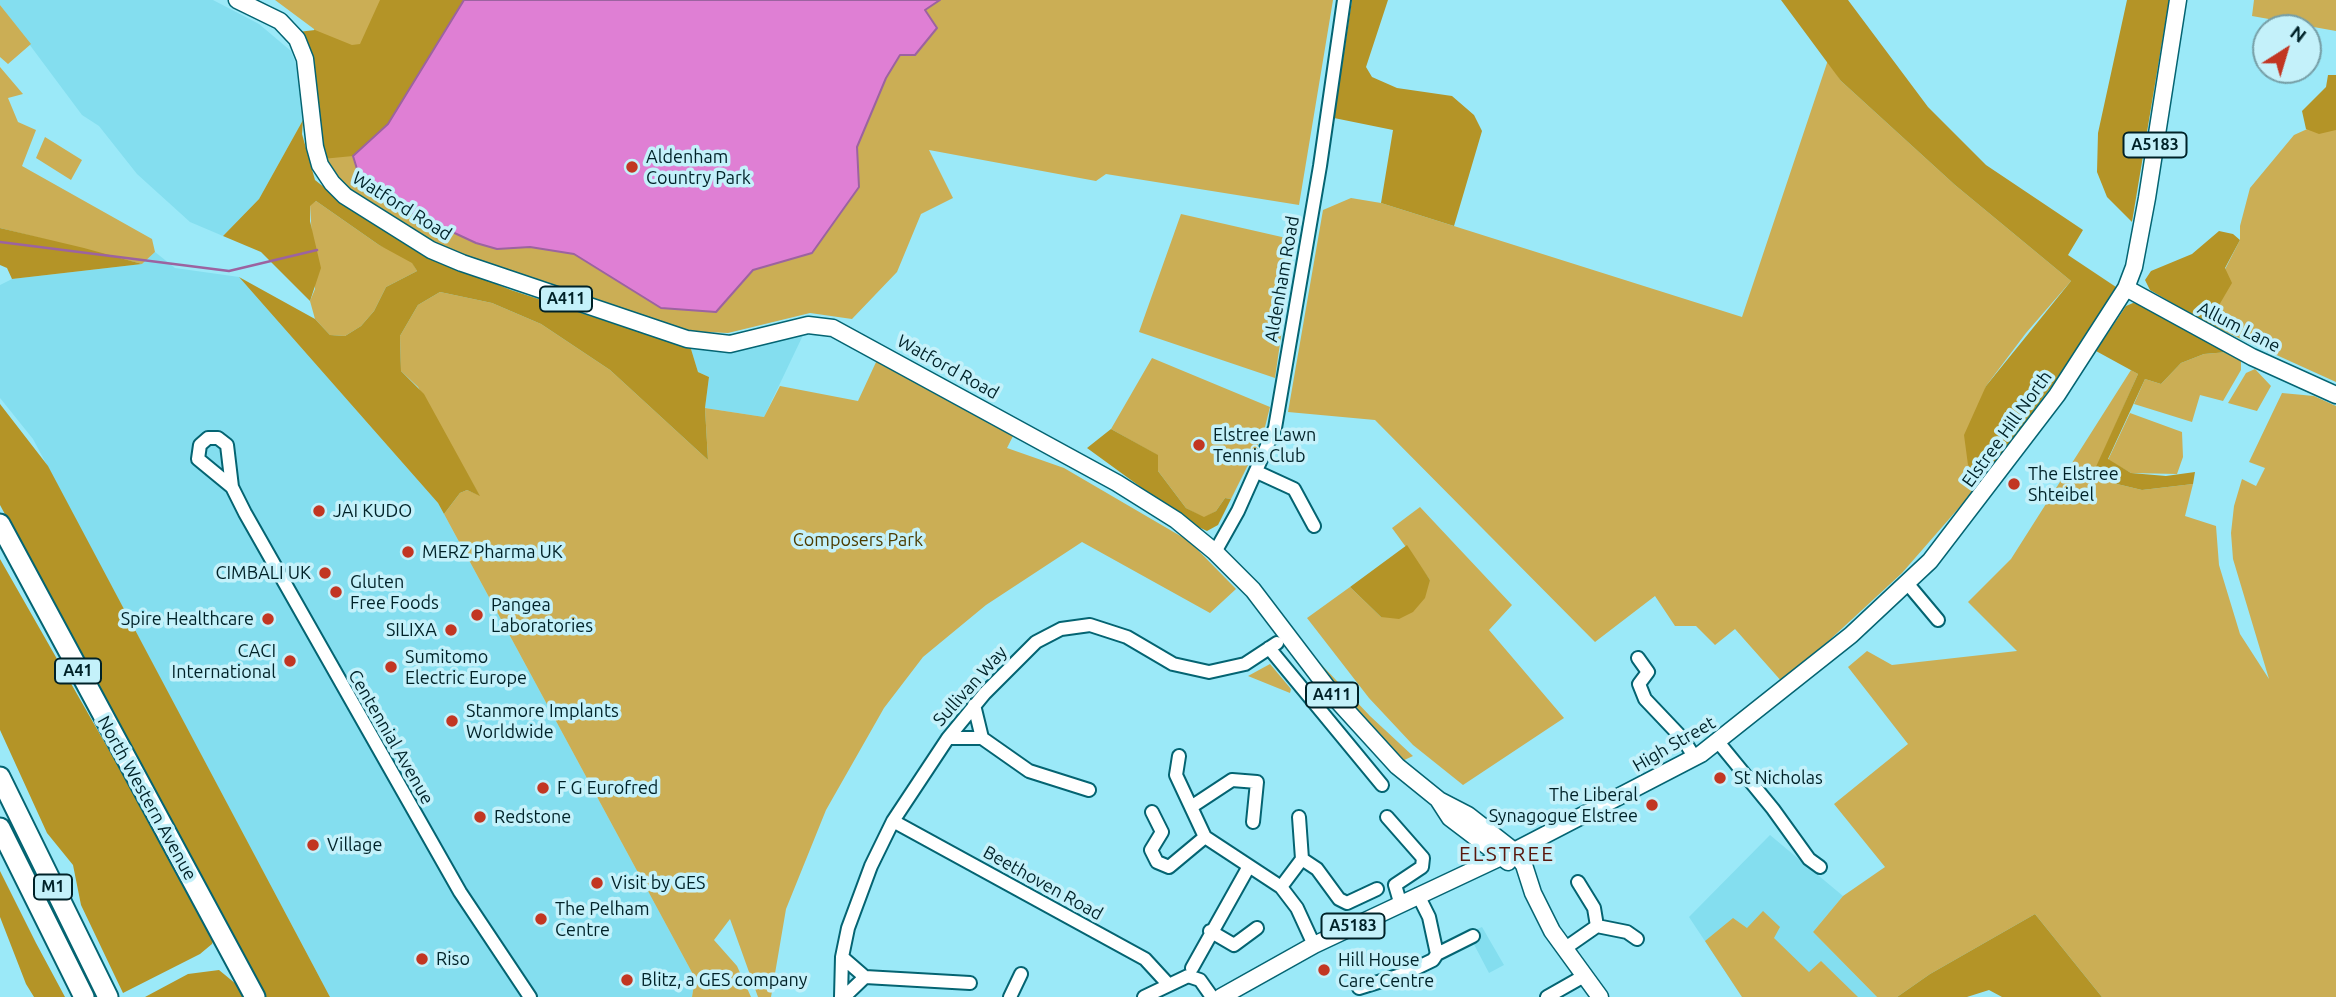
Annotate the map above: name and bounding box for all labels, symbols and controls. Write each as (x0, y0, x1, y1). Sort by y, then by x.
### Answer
north arrow (2252, 14, 2322, 84)
text: N (2286, 21, 2311, 47)
road number: A5183 (2124, 132, 2186, 158)
place label: Aldenham Country Park (646, 146, 751, 188)
marker: Aldenham Country Park (624, 159, 640, 175)
street label: Watford Road (348, 167, 456, 245)
street label: Aldenham Road (1260, 214, 1304, 344)
road number: A411 (540, 286, 592, 312)
street label: Allum Lane (2194, 297, 2284, 357)
street label: Watford Road (893, 330, 1003, 404)
street label: Elstree Hill North (1958, 367, 2056, 491)
place label: Elstree Lawn Tennis Club (1213, 424, 1316, 466)
marker: Elstree Lawn Tennis Club (1191, 437, 1207, 453)
place label: The Elstree Shteibel (2028, 463, 2119, 505)
marker: The Elstree Shteibel (2006, 476, 2022, 492)
place label: JAI KUDO (333, 500, 412, 522)
marker: JAI KUDO (311, 503, 327, 519)
park label: Composers Park (793, 529, 923, 551)
place label: MERZ Pharma UK (422, 541, 563, 563)
marker: MERZ Pharma UK (400, 544, 416, 560)
place label: CIMBALI UK (215, 562, 311, 584)
marker: CIMBALI UK (317, 565, 333, 581)
place label: Gluten Free Foods (350, 571, 439, 614)
marker: Gluten Free Foods (328, 584, 344, 600)
place label: Pangea Laboratories (491, 594, 593, 636)
marker: Pangea Laboratories (469, 607, 485, 623)
place label: Spire Healthcare (121, 608, 254, 630)
marker: Spire Healthcare (260, 611, 276, 627)
place label: SILIXA (386, 619, 437, 641)
marker: SILIXA (443, 622, 459, 638)
place label: CACI International (172, 640, 276, 682)
street label: Sullivan Way (928, 642, 1012, 730)
place label: Sumitomo Electric Europe (405, 646, 527, 688)
marker: CACI International (282, 653, 298, 669)
road number: A41 (55, 658, 101, 684)
marker: Sumitomo Electric Europe (383, 659, 399, 675)
street label: Centennial Avenue (344, 666, 438, 808)
road number: A411 (1306, 682, 1358, 708)
place label: Stanmore Implants Worldwide (466, 700, 619, 742)
street label: North Western Avenue (93, 712, 201, 884)
street label: High Street (1629, 712, 1719, 776)
marker: Stanmore Implants Worldwide (444, 713, 460, 729)
place label: St Nicholas (1734, 767, 1823, 789)
marker: St Nicholas (1712, 770, 1728, 786)
place label: F G Eurofred (557, 777, 658, 799)
marker: F G Eurofred (535, 780, 551, 796)
place label: The Liberal Synagogue Elstree (1489, 784, 1638, 826)
marker: The Liberal Synagogue Elstree (1644, 797, 1660, 813)
place label: Redstone (494, 806, 571, 828)
marker: Redstone (472, 809, 488, 825)
place label: Village (327, 834, 382, 856)
marker: Village (305, 837, 321, 853)
street label: Beethoven Road (979, 841, 1107, 925)
district label: ELSTREE (1460, 841, 1554, 867)
place label: Visit by GES (611, 872, 706, 894)
road number: M1 (34, 874, 72, 900)
marker: Visit by GES (589, 875, 605, 891)
place label: The Pelham Centre (555, 898, 649, 940)
marker: The Pelham Centre (533, 911, 549, 927)
road number: A5183 (1322, 914, 1384, 938)
place label: Riso (436, 948, 470, 970)
place label: Hill House Care Centre (1338, 949, 1434, 992)
marker: Riso (414, 951, 430, 967)
marker: Hill House Care Centre (1316, 962, 1332, 978)
place label: Blitz, a GES company (641, 969, 807, 991)
marker: Blitz, a GES company (619, 972, 635, 988)

